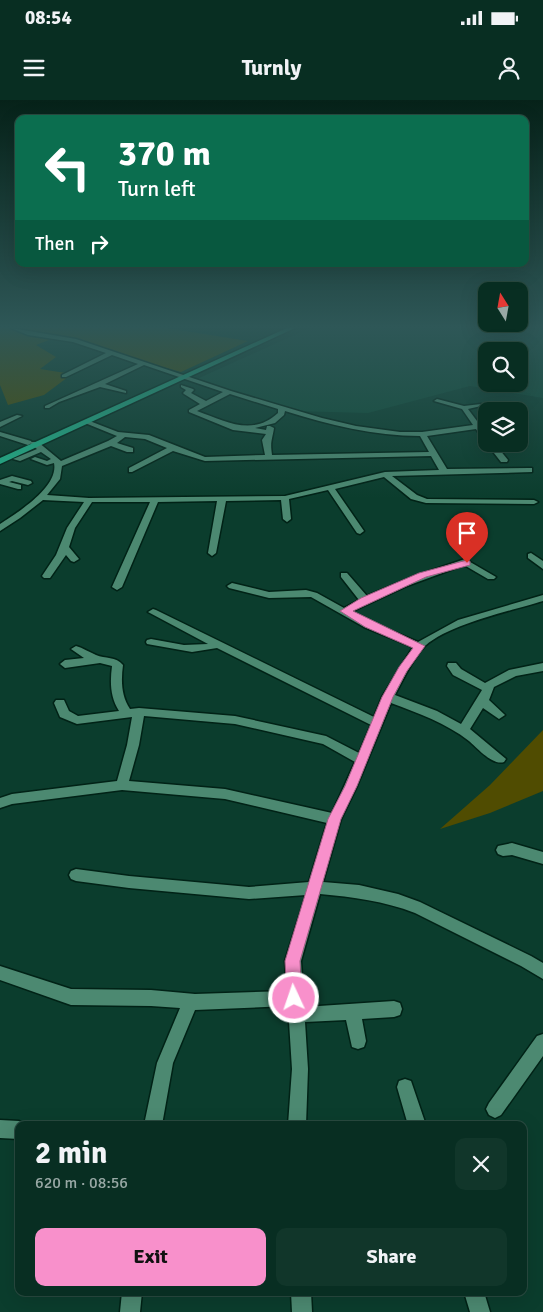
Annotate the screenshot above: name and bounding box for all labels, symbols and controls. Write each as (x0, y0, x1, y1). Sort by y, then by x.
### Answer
text: 08:54 (25, 6, 72, 30)
icon: menu (20, 54, 48, 82)
text: Turnly (242, 54, 301, 81)
icon: person (495, 54, 523, 82)
text: 370 m (118, 132, 211, 175)
icon: left (35, 135, 100, 200)
text: Turn left (118, 175, 196, 202)
icon: right (85, 230, 113, 258)
text: Then (35, 232, 75, 256)
north arrow (478, 282, 528, 332)
map controls (478, 282, 528, 452)
button: search (478, 342, 528, 392)
button: layers (478, 402, 528, 452)
pin (446, 512, 488, 563)
icon: arrive (453, 519, 481, 547)
position arrow (267, 971, 319, 1023)
text: 2 min (35, 1135, 107, 1172)
button: close (455, 1138, 507, 1190)
text: 620 m · 08:56 (35, 1173, 128, 1193)
button: Exit (35, 1228, 266, 1286)
button: Share (276, 1228, 507, 1286)

